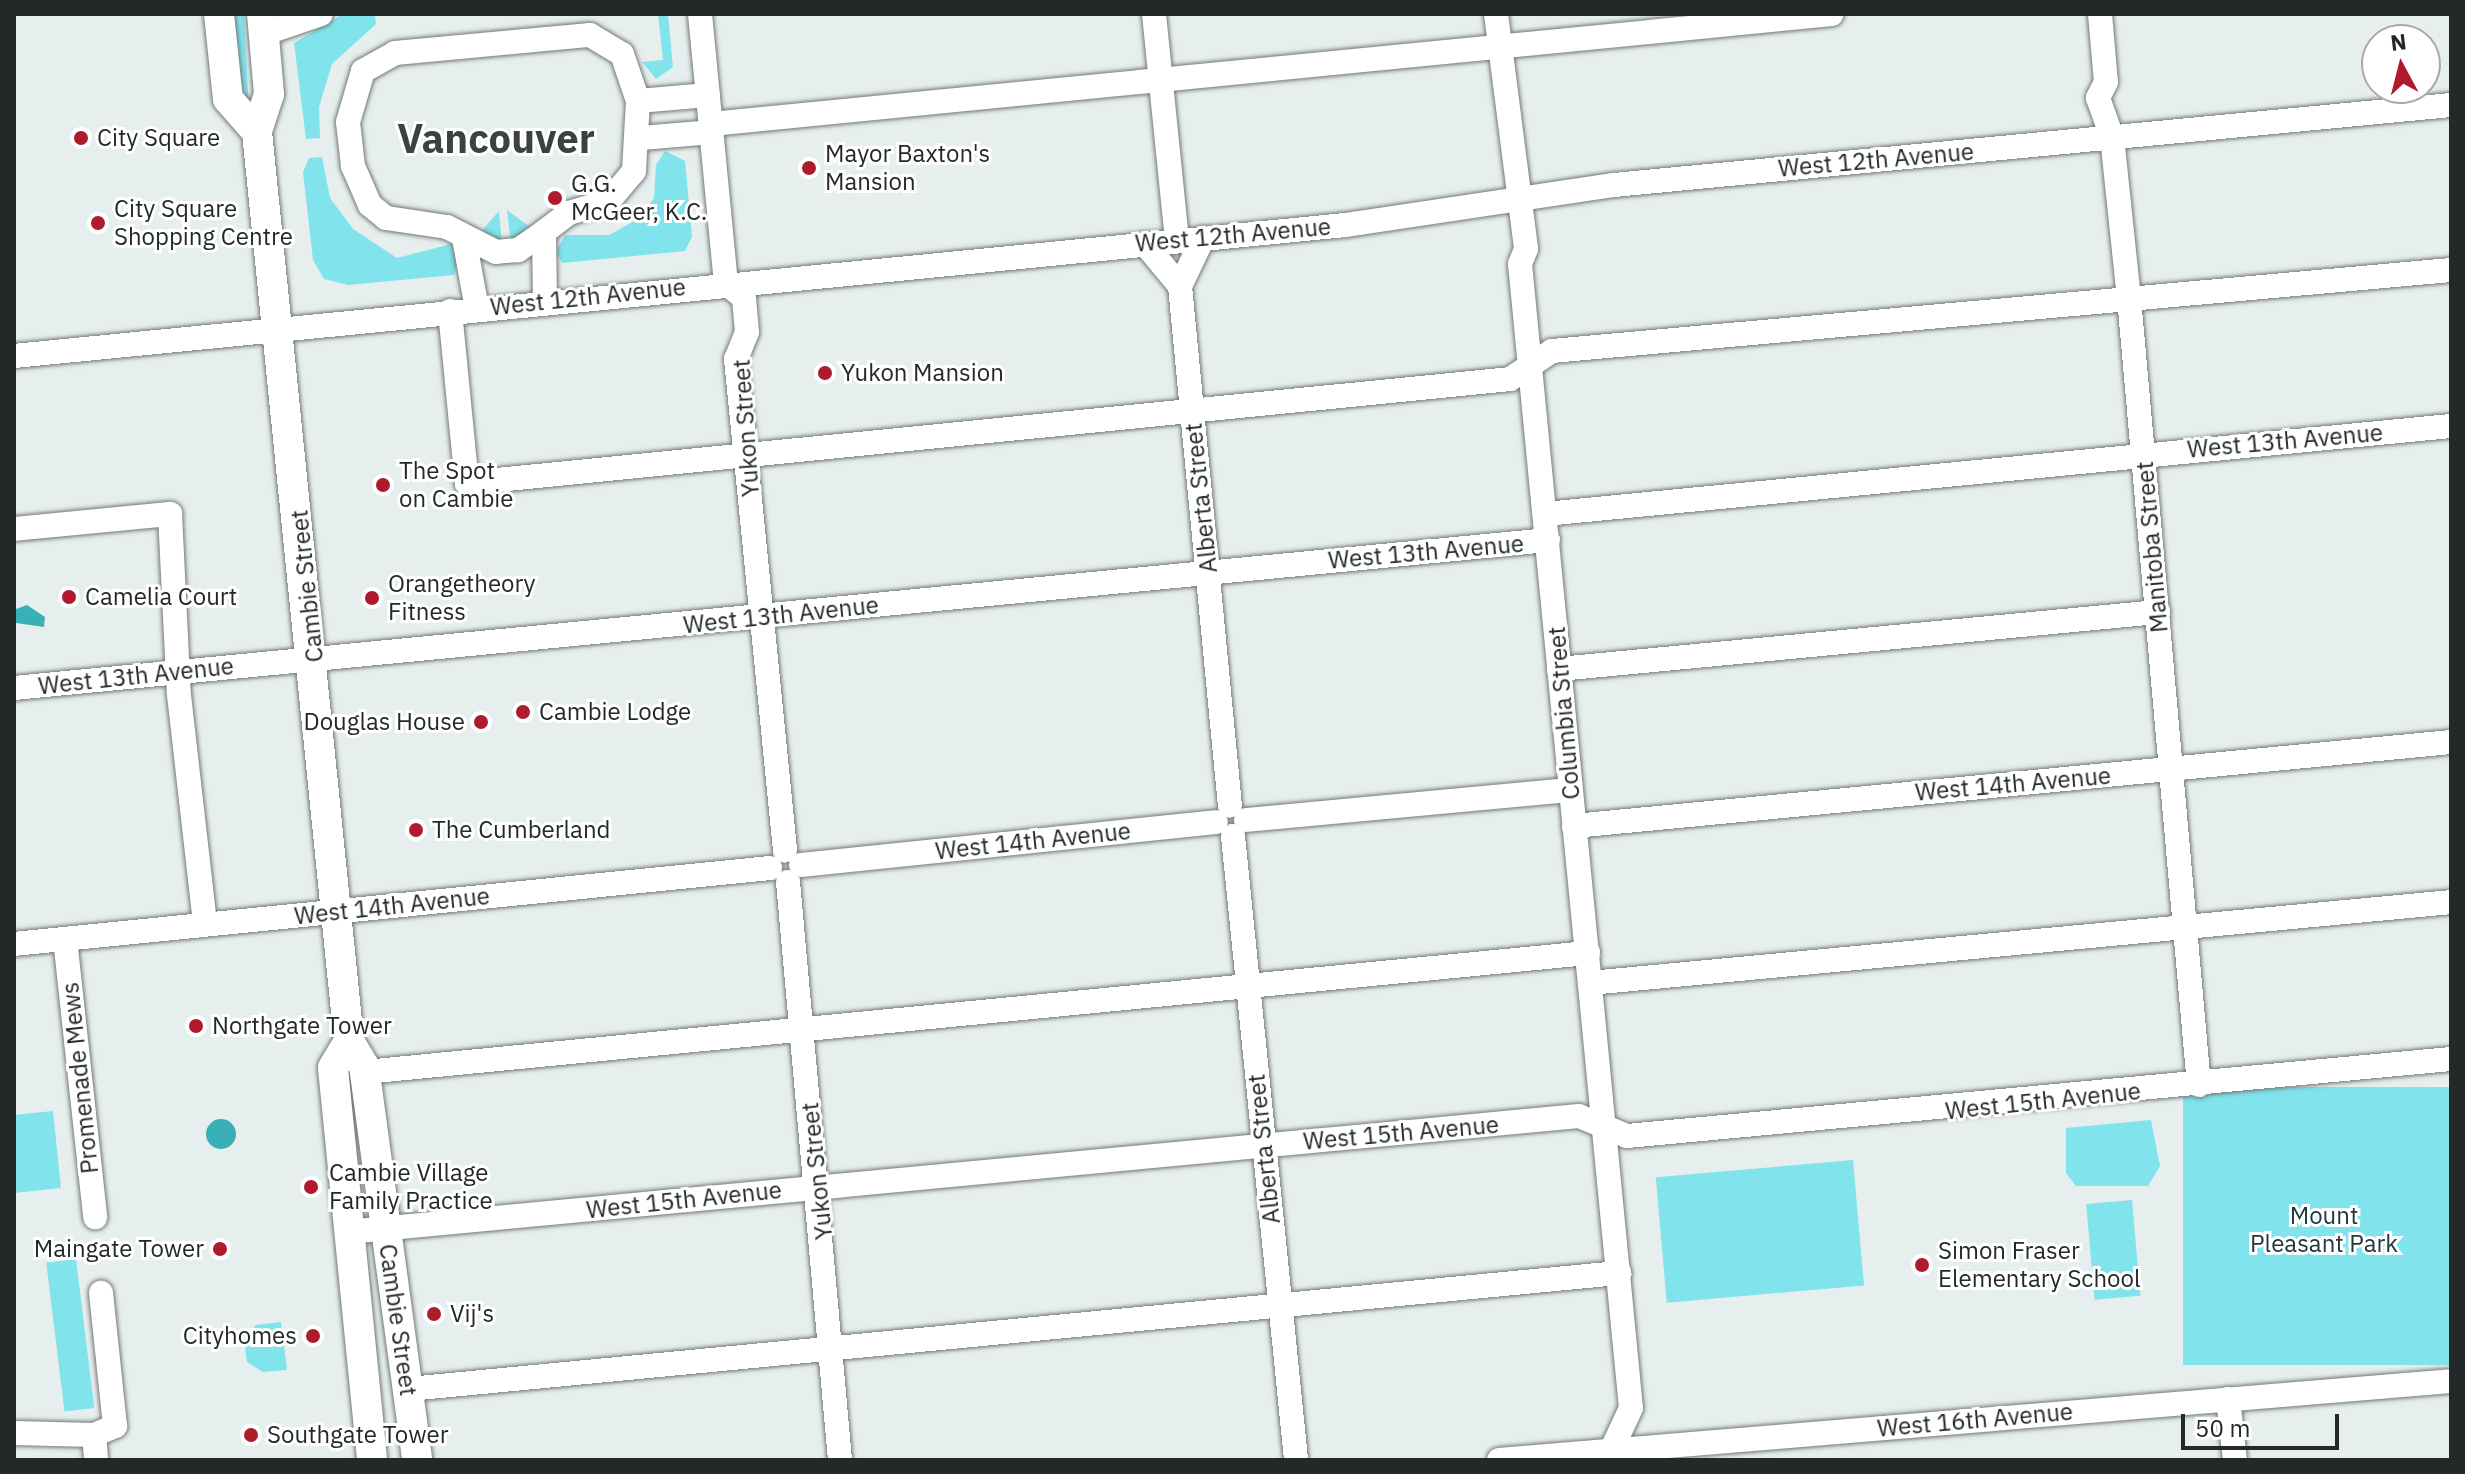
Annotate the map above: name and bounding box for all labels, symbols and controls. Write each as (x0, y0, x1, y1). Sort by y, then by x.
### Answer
north arrow (2361, 24, 2441, 104)
text: N (2389, 26, 2408, 57)
district label: Vancouver (397, 114, 595, 162)
place label: City Square (97, 124, 220, 152)
marker: City Square (72, 129, 90, 147)
street label: West 12th Avenue (1777, 137, 1975, 183)
place label: Mayor Baxton's Mansion (825, 140, 990, 196)
marker: Mayor Baxton's Mansion (800, 159, 818, 177)
place label: G.G. McGeer, K.C. (571, 170, 707, 226)
marker: G.G. McGeer, K.C. (546, 189, 564, 207)
place label: City Square Shopping Centre (114, 195, 293, 251)
street label: West 12th Avenue (1134, 212, 1332, 258)
marker: City Square Shopping Centre (89, 214, 107, 232)
street label: West 12th Avenue (489, 272, 687, 322)
street label: Yukon Street (727, 358, 765, 498)
place label: Yukon Mansion (841, 359, 1004, 387)
marker: Yukon Mansion (816, 364, 834, 382)
street label: West 13th Avenue (2186, 418, 2384, 464)
street label: Alberta Street (1179, 422, 1223, 574)
place label: The Spot on Cambie (399, 457, 514, 513)
street label: Manitoba Street (2130, 460, 2174, 634)
marker: The Spot on Cambie (374, 476, 392, 494)
street label: Cambie Street (285, 508, 329, 664)
street label: West 13th Avenue (1327, 529, 1525, 575)
place label: Orangetheory Fitness (388, 570, 536, 626)
place label: Camelia Court (85, 583, 237, 611)
marker: Camelia Court (60, 588, 78, 606)
marker: Orangetheory Fitness (363, 589, 381, 607)
street label: West 13th Avenue (682, 590, 880, 640)
street label: Columbia Street (1542, 625, 1586, 801)
street label: West 13th Avenue (37, 651, 235, 701)
place label: Cambie Lodge (539, 698, 691, 726)
marker: Cambie Lodge (514, 703, 532, 721)
place label: Douglas House (304, 708, 465, 736)
marker: Douglas House (472, 713, 490, 731)
street label: West 14th Avenue (1914, 761, 2112, 807)
place label: The Cumberland (432, 816, 610, 844)
street label: West 14th Avenue (934, 816, 1132, 866)
marker: The Cumberland (407, 821, 425, 839)
street label: West 14th Avenue (293, 881, 491, 931)
street label: Promenade Mews (56, 981, 104, 1175)
place label: Northgate Tower (212, 1012, 392, 1040)
marker: Northgate Tower (187, 1017, 205, 1035)
street label: Alberta Street (1242, 1073, 1286, 1225)
street label: West 15th Avenue (1944, 1076, 2142, 1126)
street label: Yukon Street (795, 1101, 839, 1241)
street label: West 15th Avenue (1302, 1110, 1500, 1156)
place label: Cambie Village Family Practice (329, 1159, 493, 1215)
street label: West 15th Avenue (585, 1175, 783, 1225)
marker: Cambie Village Family Practice (300, 1176, 322, 1198)
park label: Mount Pleasant Park (2250, 1202, 2398, 1258)
place label: Maingate Tower (34, 1235, 204, 1263)
place label: Simon Fraser Elementary School (1938, 1237, 2140, 1293)
marker: Maingate Tower (211, 1240, 229, 1258)
street label: Cambie Street (373, 1242, 423, 1398)
marker: Simon Fraser Elementary School (1913, 1256, 1931, 1274)
place label: Vij's (450, 1300, 494, 1328)
marker: Vij's (425, 1305, 443, 1323)
place label: Cityhomes (183, 1322, 297, 1350)
marker: Cityhomes (304, 1327, 322, 1345)
street label: West 16th Avenue (1876, 1397, 2074, 1443)
scale bar (2185, 1398, 2343, 1448)
text: 50 m (2195, 1412, 2250, 1444)
place label: Southgate Tower (267, 1421, 448, 1449)
marker: Southgate Tower (242, 1426, 260, 1444)

